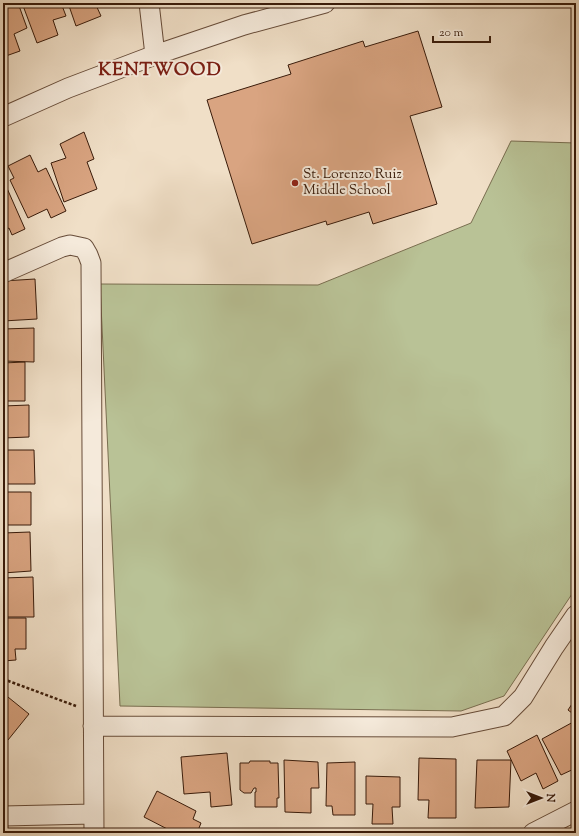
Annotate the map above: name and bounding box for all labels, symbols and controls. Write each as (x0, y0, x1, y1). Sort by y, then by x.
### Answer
scale bar (433, 18, 490, 44)
text: 20 m (439, 24, 464, 42)
district label: KENTWOOD (98, 58, 222, 84)
place label: St. Lorenzo Ruiz Middle School (303, 165, 402, 201)
marker: St. Lorenzo Ruiz Middle School (290, 178, 300, 188)
north arrow (521, 778, 561, 818)
text: N (542, 793, 558, 803)

